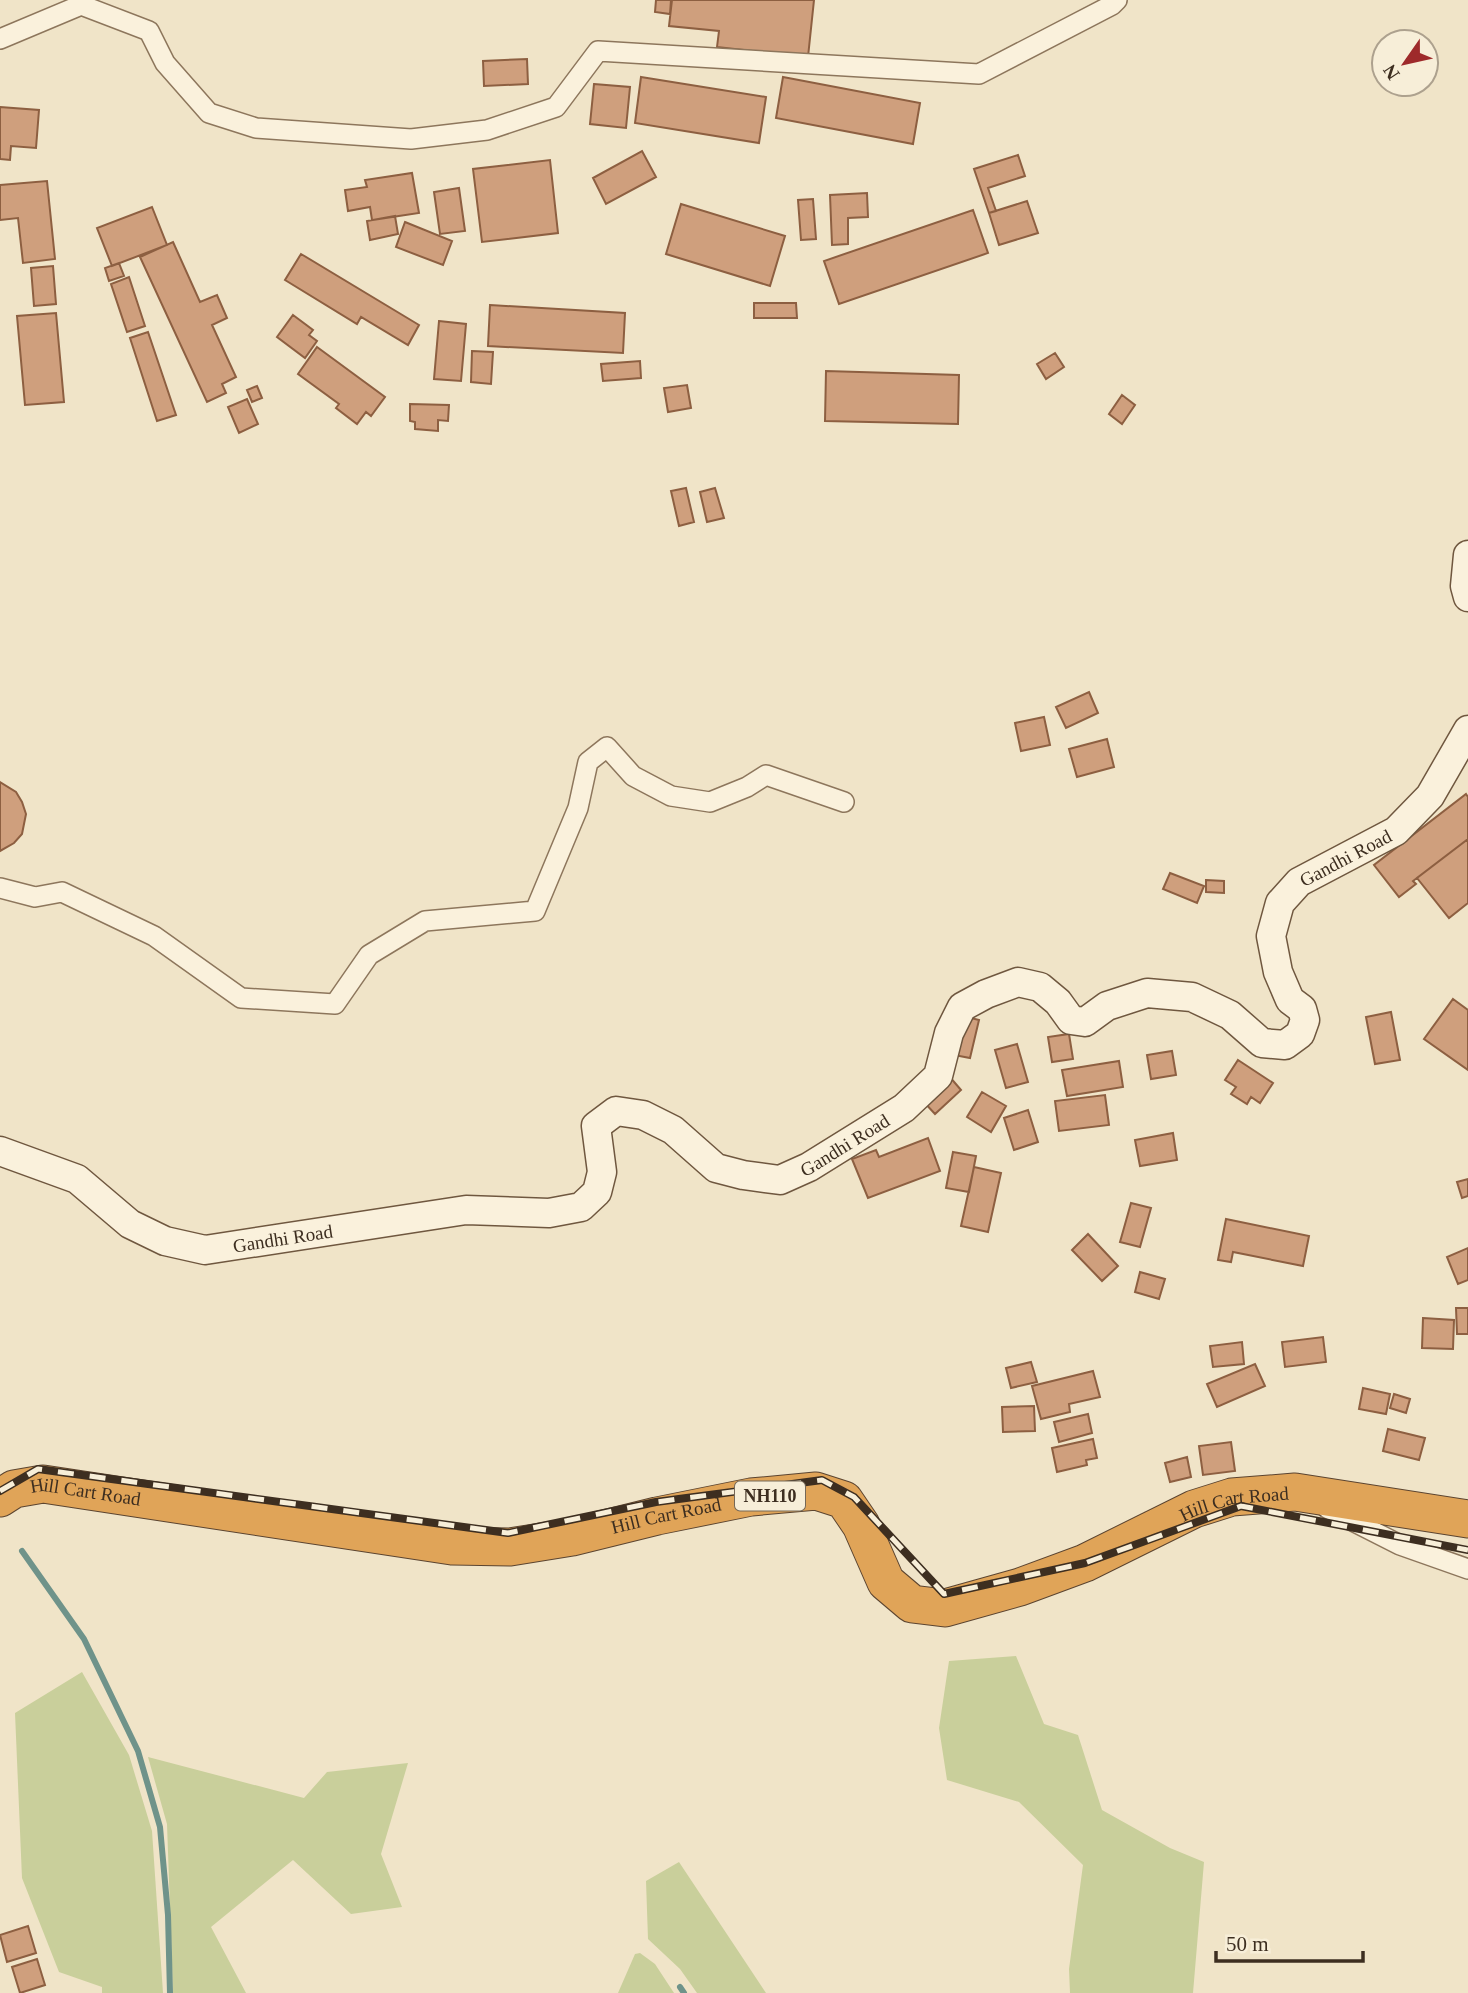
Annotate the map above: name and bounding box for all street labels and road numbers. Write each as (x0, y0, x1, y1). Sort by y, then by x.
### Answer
street label: Gandhi Road (1296, 825, 1396, 891)
street label: Gandhi Road (797, 1110, 894, 1181)
street label: Gandhi Road (231, 1220, 335, 1257)
street label: Hill Cart Road (28, 1474, 143, 1510)
road number: NH110 (735, 1482, 805, 1511)
street label: Hill Cart Road (1176, 1482, 1290, 1526)
street label: Hill Cart Road (609, 1493, 723, 1538)

